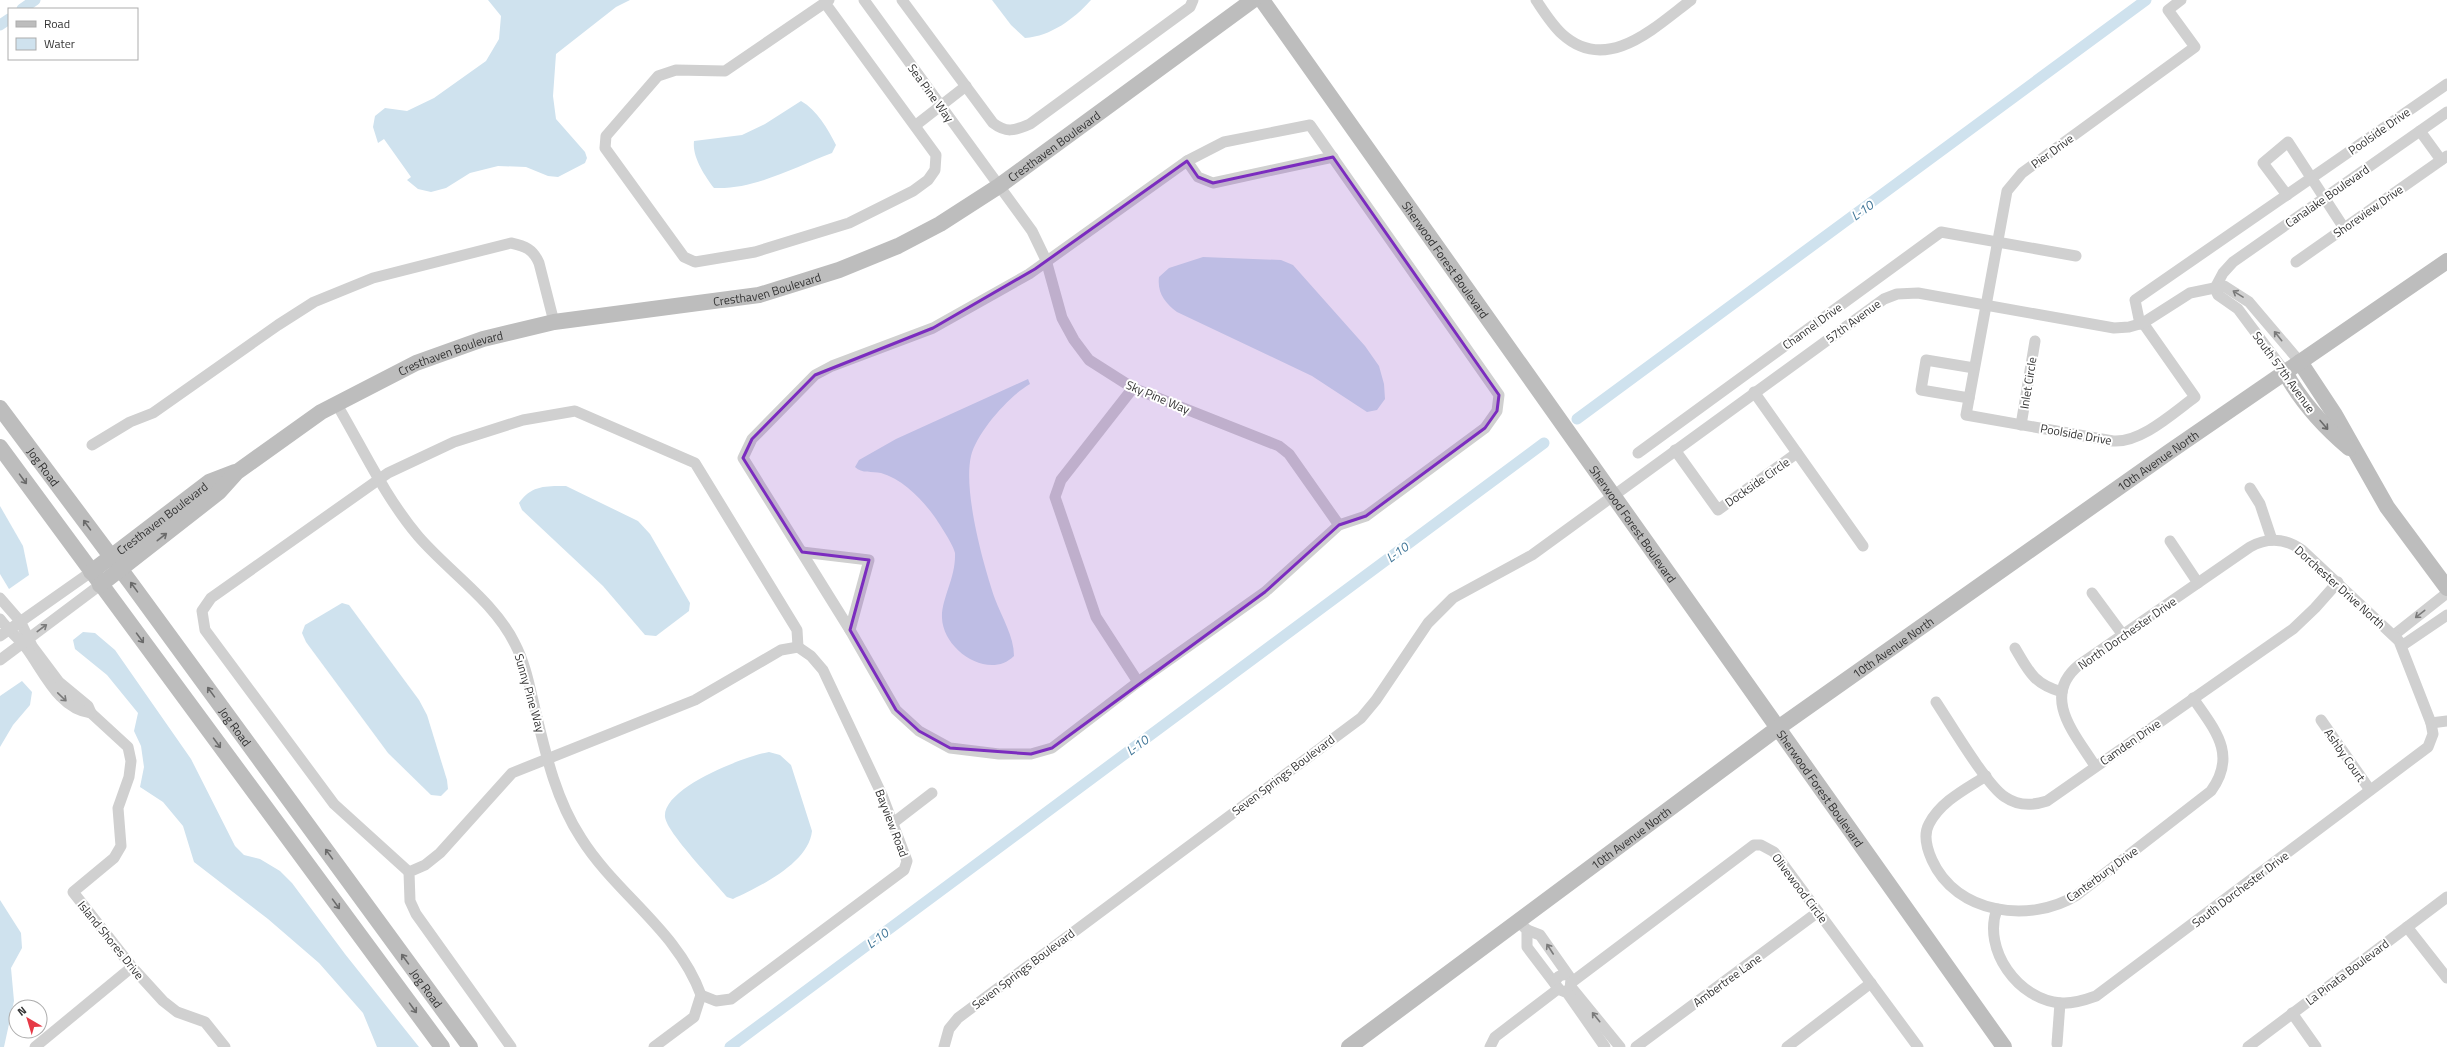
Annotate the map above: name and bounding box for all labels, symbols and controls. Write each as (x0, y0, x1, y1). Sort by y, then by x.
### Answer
legend (8, 8, 138, 60)
text: Road (44, 14, 70, 33)
text: Water (44, 34, 75, 53)
street label: Sea Pine Way (903, 60, 959, 126)
street label: Poolside Drive (2344, 103, 2414, 159)
street label: Cresthaven Boulevard (1004, 106, 1104, 186)
street label: Pier Drive (2027, 129, 2077, 173)
street label: Canalake Boulevard (2281, 160, 2373, 232)
street label: Shoreview Drive (2329, 180, 2407, 242)
water label: L-10 (1847, 195, 1878, 225)
street label: Sherwood Forest Boulevard (1398, 197, 1494, 322)
street label: Cresthaven Boulevard (712, 267, 823, 310)
one-way arrow (2232, 290, 2244, 298)
street label: 57th Avenue (1821, 294, 1885, 348)
street label: Channel Drive (1778, 298, 1846, 354)
street label: Cresthaven Boulevard (394, 325, 505, 380)
street label: South 57th Avenue (2248, 327, 2320, 417)
one-way arrow (2274, 331, 2283, 342)
street label: Inlet Circle (2015, 356, 2041, 410)
street label: Sky Pine Way (1123, 375, 1193, 419)
street label: Poolside Drive (2039, 418, 2113, 450)
one-way arrow (2319, 420, 2328, 430)
street label: 10th Avenue North (2113, 425, 2202, 496)
street label: Jog Road (23, 443, 65, 490)
street label: Dockside Circle (1721, 453, 1793, 511)
street label: Sherwood Forest Boulevard (1585, 461, 1681, 586)
one-way arrow (19, 473, 27, 484)
street label: Cresthaven Boulevard (112, 477, 211, 559)
one-way arrow (82, 520, 91, 531)
one-way arrow (157, 533, 168, 541)
water label: L-10 (1382, 536, 1413, 567)
street label: Dorchester Drive North (2290, 541, 2390, 633)
one-way arrow (130, 582, 138, 593)
street label: North Dorchester Drive (2074, 592, 2180, 674)
one-way arrow (2415, 610, 2426, 618)
street label: 10th Avenue North (1848, 612, 1937, 683)
one-way arrow (37, 624, 48, 633)
one-way arrow (136, 633, 144, 644)
street label: Sunny Pine Way (510, 651, 550, 735)
one-way arrow (207, 687, 215, 698)
one-way arrow (57, 692, 67, 702)
street label: Jog Road (215, 703, 256, 750)
street label: Camden Drive (2096, 714, 2164, 770)
street label: Ashby Court (2320, 724, 2371, 786)
street label: Sherwood Forest Boulevard (1772, 726, 1869, 851)
water label: L-10 (1122, 729, 1153, 760)
street label: Seven Springs Boulevard (1228, 730, 1338, 820)
one-way arrow (213, 737, 221, 748)
street label: Bayview Road (870, 786, 914, 860)
street label: 10th Avenue North (1586, 801, 1675, 874)
street label: Canterbury Drive (2062, 841, 2142, 907)
street label: South Dorchester Drive (2187, 846, 2293, 932)
one-way arrow (324, 849, 333, 860)
street label: Olivewood Circle (1767, 849, 1833, 927)
street label: Island Shores Drive (73, 896, 149, 984)
one-way arrow (332, 898, 340, 909)
water label: L-10 (862, 922, 893, 953)
street label: Seven Springs Boulevard (968, 924, 1078, 1014)
street label: La Pinata Boulevard (2301, 934, 2393, 1010)
one-way arrow (1545, 943, 1553, 955)
street label: Ambertree Lane (1689, 949, 1765, 1011)
one-way arrow (401, 954, 409, 965)
street label: Jog Road (406, 964, 448, 1011)
north arrow (8, 999, 48, 1039)
text: N (14, 1002, 30, 1020)
one-way arrow (409, 1003, 418, 1014)
one-way arrow (1591, 1011, 1600, 1022)

